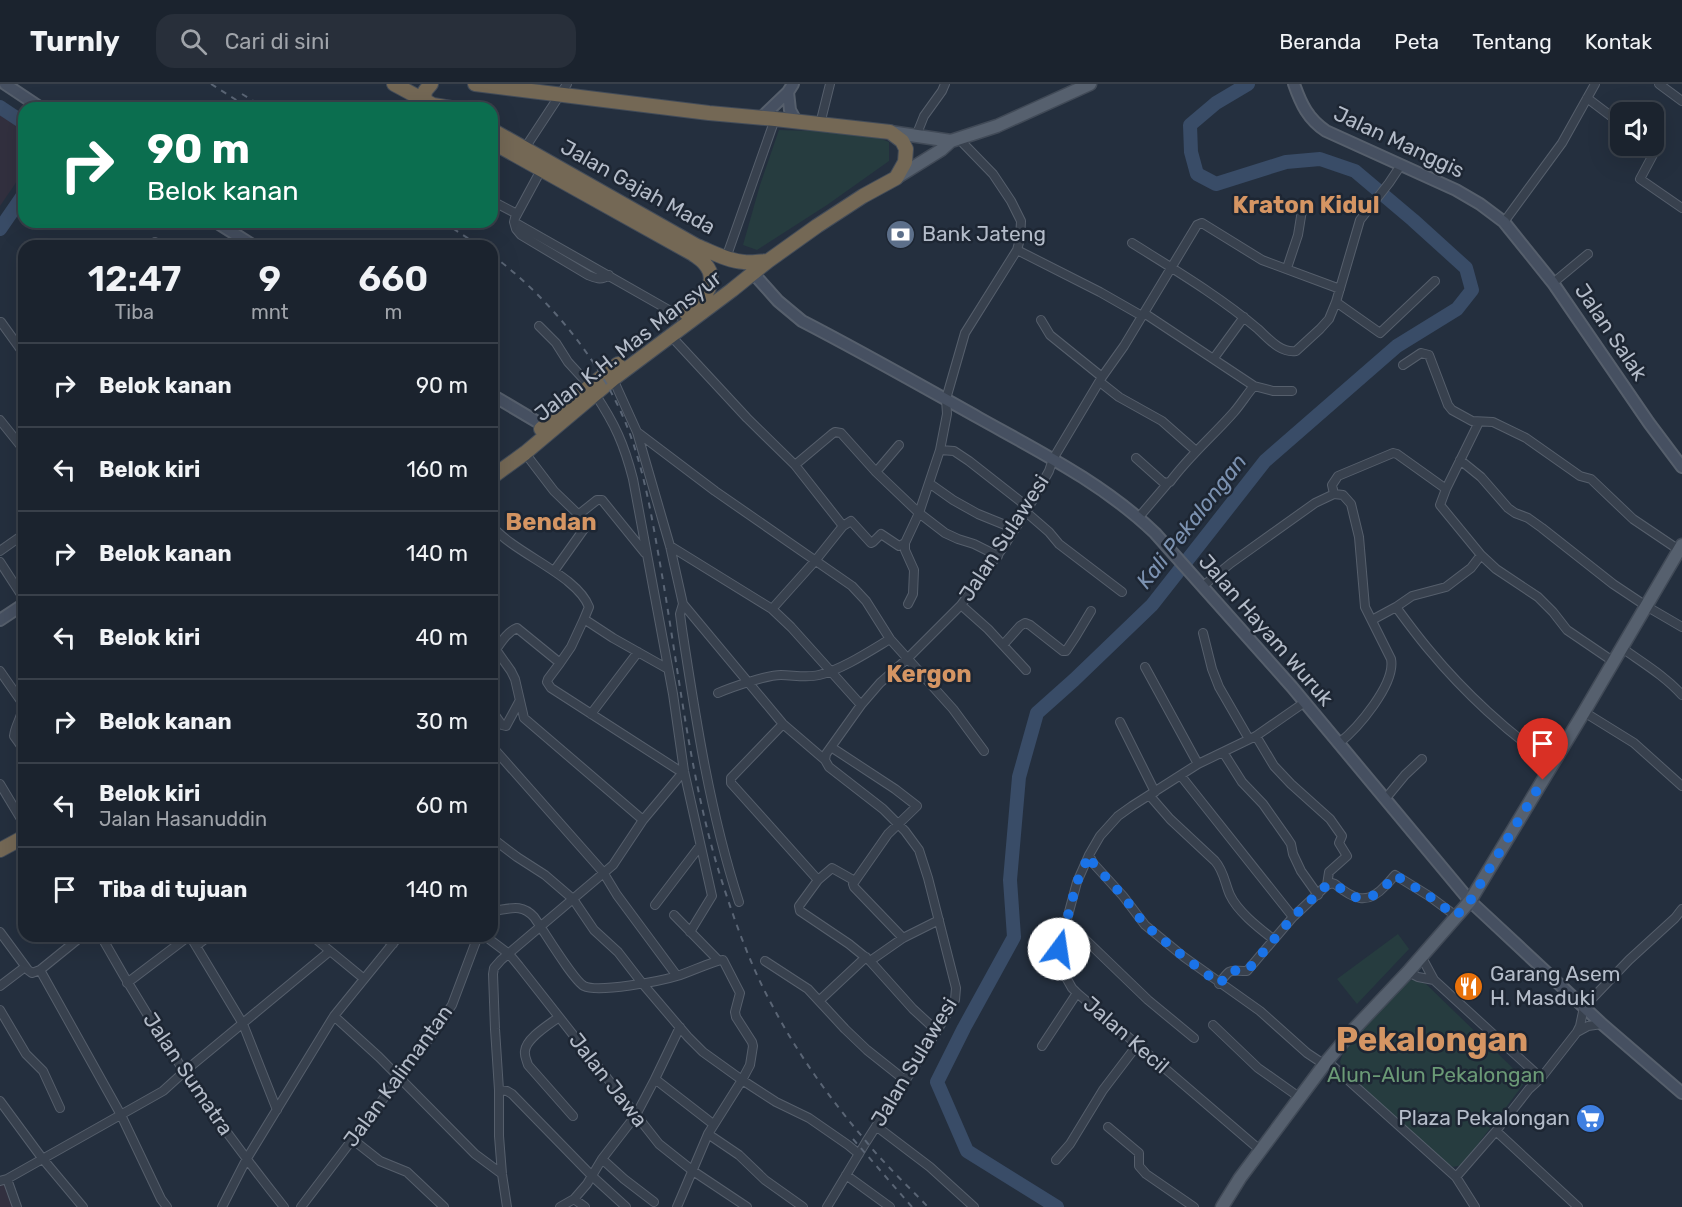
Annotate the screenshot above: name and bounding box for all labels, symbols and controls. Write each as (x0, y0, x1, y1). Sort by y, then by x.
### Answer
search box (156, 14, 576, 68)
text: Turnly (30, 25, 120, 58)
icon: search (177, 25, 210, 58)
text: Cari di sini (225, 28, 330, 55)
text: Beranda (1279, 29, 1361, 54)
text: Peta (1394, 29, 1439, 54)
text: Tentang (1472, 29, 1552, 54)
text: Kontak (1585, 29, 1652, 54)
street label: Jalan Manggis (1330, 100, 1469, 183)
map controls (1610, 102, 1664, 156)
button: sound (1610, 102, 1664, 156)
text: 90 m (147, 124, 250, 174)
icon: right (48, 126, 126, 204)
street label: Jalan Gajah Mada (557, 134, 720, 239)
text: Belok kanan (147, 175, 299, 207)
district label: Kraton Kidul (1232, 191, 1380, 219)
bank icon: Bank Jateng (885, 218, 917, 250)
place label: Bank Jateng (922, 221, 1046, 246)
text: 12:47 (88, 257, 181, 300)
text: 9 (258, 257, 281, 300)
text: 660 (358, 257, 428, 300)
street label: Jalan K.H. Mas Mansyur (529, 265, 726, 426)
street label: Jalan Salak (1570, 278, 1653, 385)
text: Tiba (115, 300, 154, 324)
text: mnt (251, 300, 289, 324)
text: m (384, 300, 402, 324)
icon: right (48, 369, 81, 402)
text: Belok kanan (99, 372, 232, 399)
text: 90 m (416, 372, 468, 399)
water label: Kali Pekalongan (1130, 449, 1252, 594)
icon: left (48, 453, 81, 486)
text: Belok kiri (99, 456, 200, 483)
text: 160 m (406, 456, 468, 483)
street label: Jalan Sulawesi (953, 470, 1054, 606)
district label: Bendan (505, 508, 597, 536)
icon: right (48, 537, 81, 570)
text: Belok kanan (99, 540, 232, 567)
text: 140 m (406, 540, 468, 567)
street label: Jalan Hayam Wuruk (1194, 549, 1339, 711)
icon: left (48, 621, 81, 654)
text: Belok kiri (99, 624, 200, 651)
text: 40 m (415, 624, 468, 651)
district label: Kergon (886, 660, 972, 688)
icon: right (48, 705, 81, 738)
text: Belok kanan (99, 708, 232, 735)
text: 30 m (416, 708, 468, 735)
pin (1517, 718, 1568, 780)
icon: arrive (1526, 727, 1559, 760)
text: Belok kiri (99, 780, 200, 807)
icon: left (48, 789, 81, 822)
text: 60 m (416, 792, 468, 819)
text: Jalan Hasanuddin (99, 807, 267, 831)
icon: arrive (48, 873, 81, 906)
text: Tiba di tujuan (99, 876, 247, 903)
text: 140 m (406, 876, 468, 903)
position arrow (1027, 917, 1091, 981)
place label: Garang Asem H. Masduki (1490, 961, 1620, 1010)
restaurant icon: Garang Asem H. Masduki (1453, 970, 1485, 1002)
street label: Jalan Kecil (1079, 991, 1174, 1078)
street label: Jalan Sulawesi (865, 993, 962, 1131)
street label: Jalan Kalimantan (338, 1000, 457, 1151)
street label: Jalan Sumatra (138, 1008, 239, 1140)
district label: Pekalongan (1336, 1020, 1528, 1059)
street label: Jalan Jawa (564, 1028, 653, 1132)
park label: Alun-Alun Pekalongan (1327, 1062, 1545, 1087)
supermarket icon: Plaza Pekalongan (1575, 1102, 1607, 1134)
place label: Plaza Pekalongan (1398, 1105, 1570, 1130)

